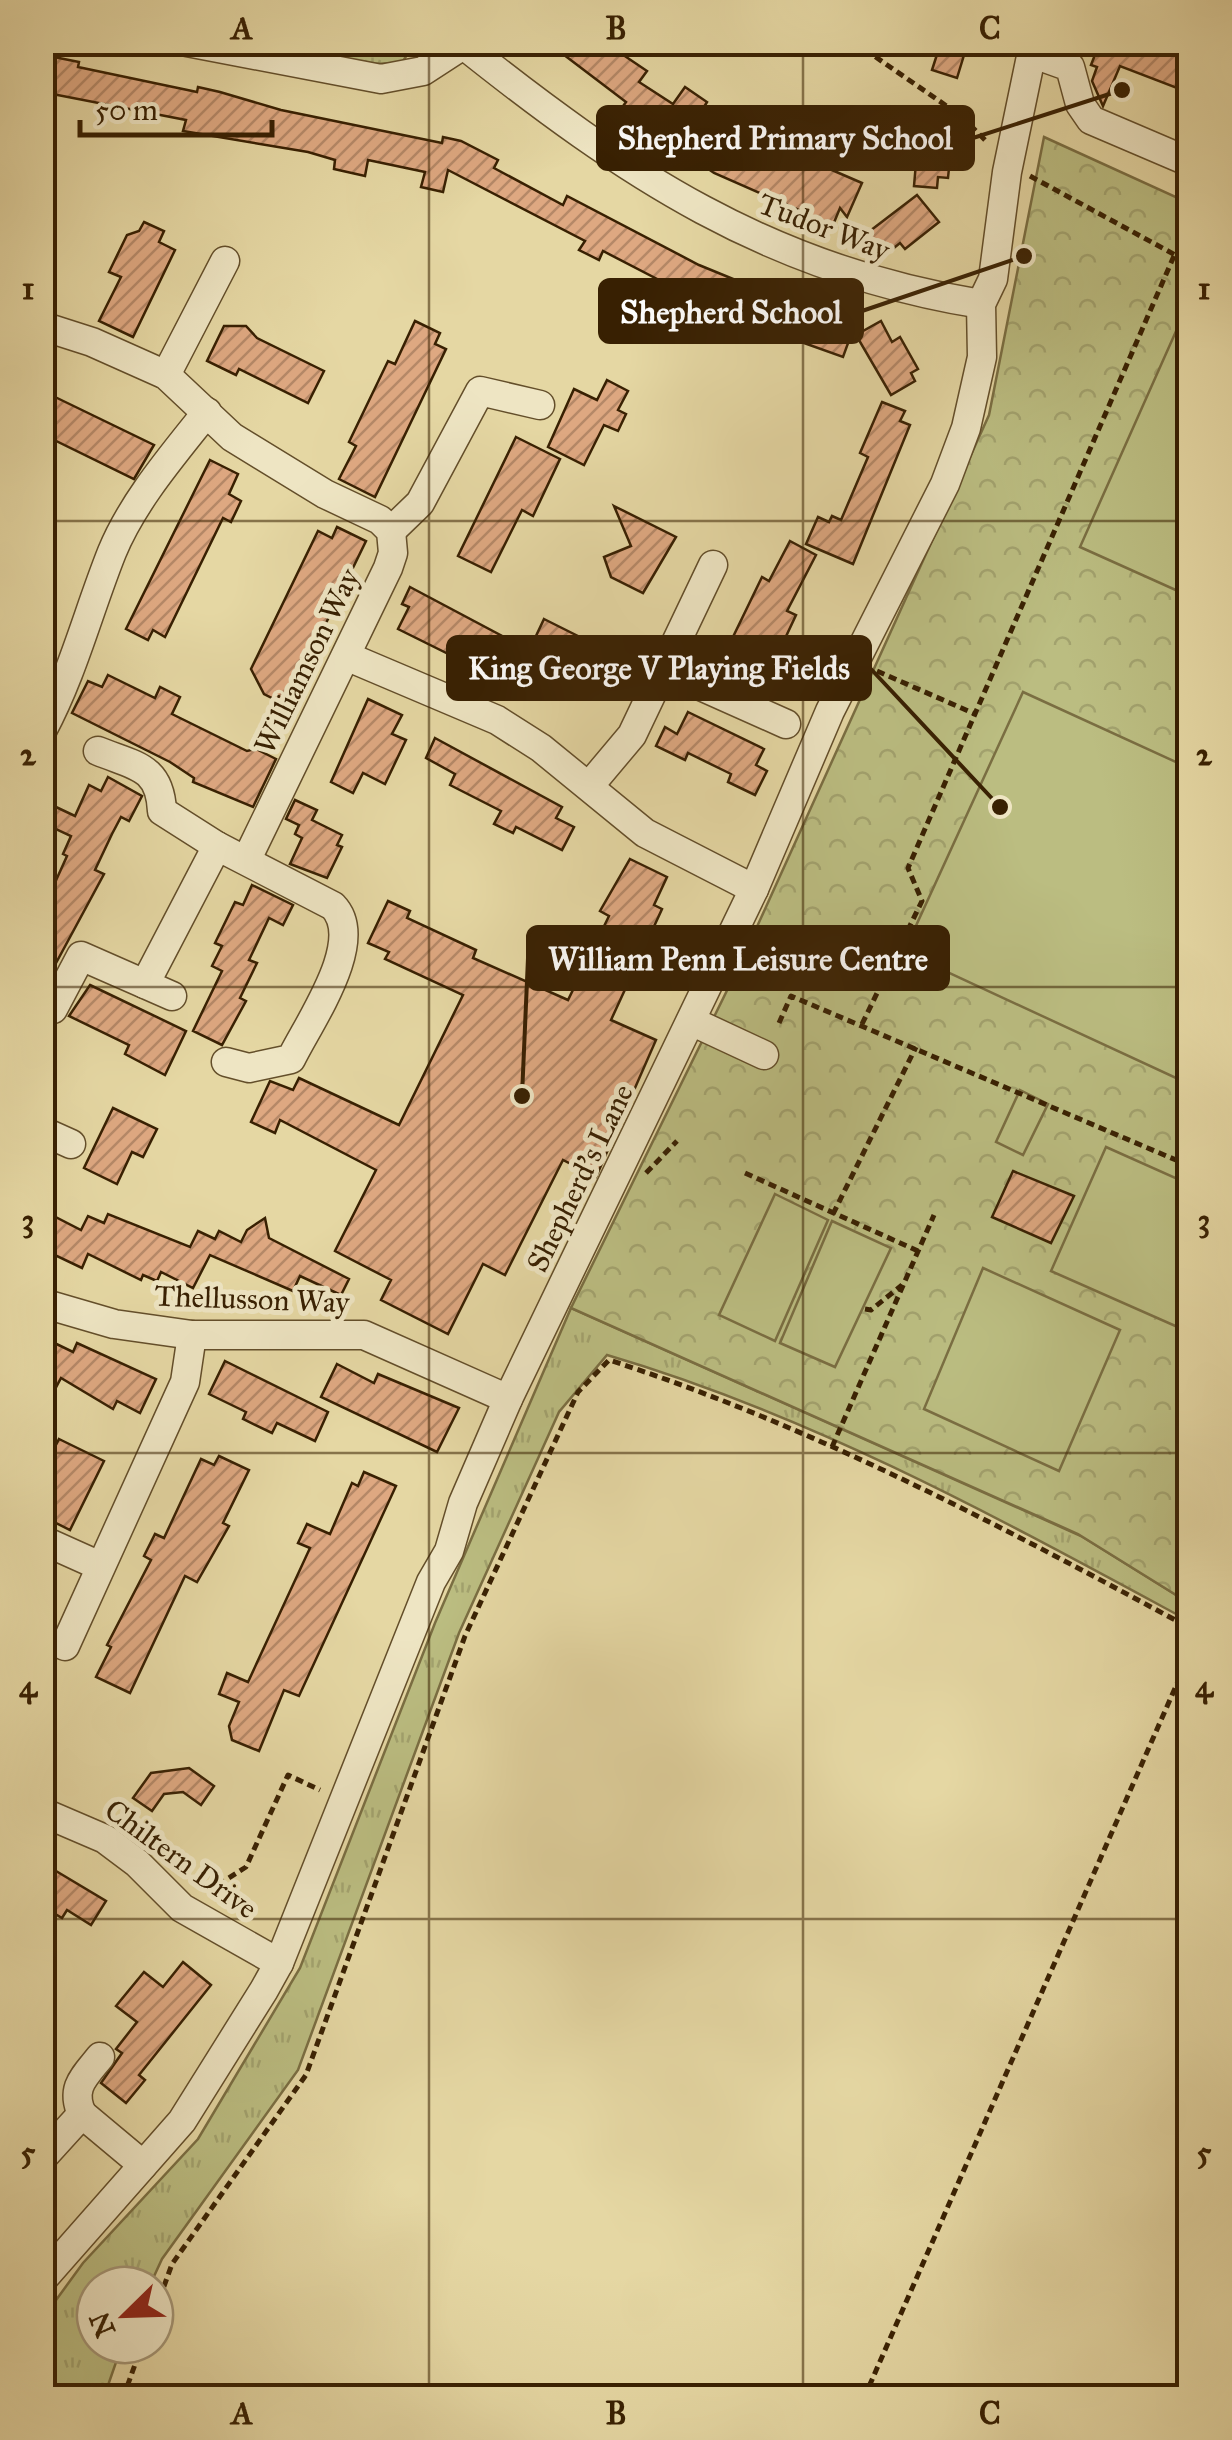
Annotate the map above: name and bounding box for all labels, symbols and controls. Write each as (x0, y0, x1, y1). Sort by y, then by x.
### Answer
text: A (229, 9, 253, 48)
text: B (605, 9, 627, 48)
text: C (979, 9, 1001, 48)
scale bar (80, 75, 272, 137)
text: 50 m (95, 92, 158, 128)
callout: Shepherd Primary School (598, 107, 973, 169)
text: Shepherd Primary School (617, 119, 954, 158)
street label: Tudor Way (753, 186, 896, 269)
text: 1 (22, 269, 35, 308)
text: 1 (1198, 269, 1211, 308)
callout: Shepherd School (600, 280, 862, 342)
text: Shepherd School (620, 293, 843, 332)
street label: Williamson Way (247, 562, 368, 759)
callout: King George V Playing Fields (448, 637, 870, 699)
text: King George V Playing Fields (468, 649, 850, 688)
text: 2 (20, 735, 37, 774)
text: 2 (1196, 735, 1213, 774)
callout: William Penn Leisure Centre (528, 927, 948, 989)
text: William Penn Leisure Centre (548, 940, 928, 979)
street label: Shepherd's Lane (519, 1078, 641, 1278)
text: 3 (22, 1201, 34, 1240)
text: 3 (1198, 1201, 1210, 1240)
street label: Thellusson Way (154, 1278, 351, 1320)
text: 4 (19, 1667, 38, 1706)
text: 4 (1195, 1667, 1214, 1706)
street label: Chiltern Drive (98, 1792, 264, 1926)
text: 5 (21, 2133, 36, 2172)
text: 5 (1197, 2133, 1212, 2172)
north arrow (75, 2265, 175, 2365)
text: N (82, 2307, 123, 2342)
text: A (229, 2394, 253, 2433)
text: B (605, 2394, 627, 2433)
text: C (979, 2394, 1001, 2433)

